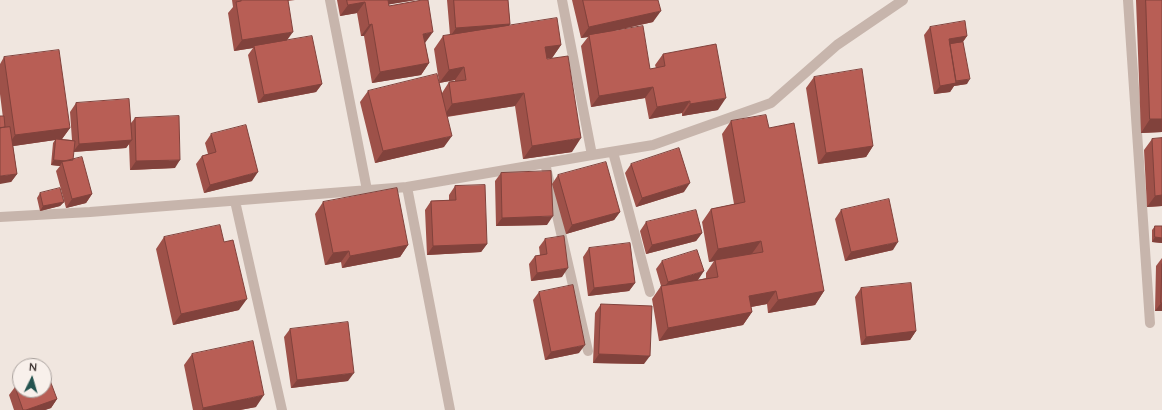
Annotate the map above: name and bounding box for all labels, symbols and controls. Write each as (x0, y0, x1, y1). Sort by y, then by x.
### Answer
north arrow (12, 358, 52, 398)
text: N (28, 360, 38, 374)

